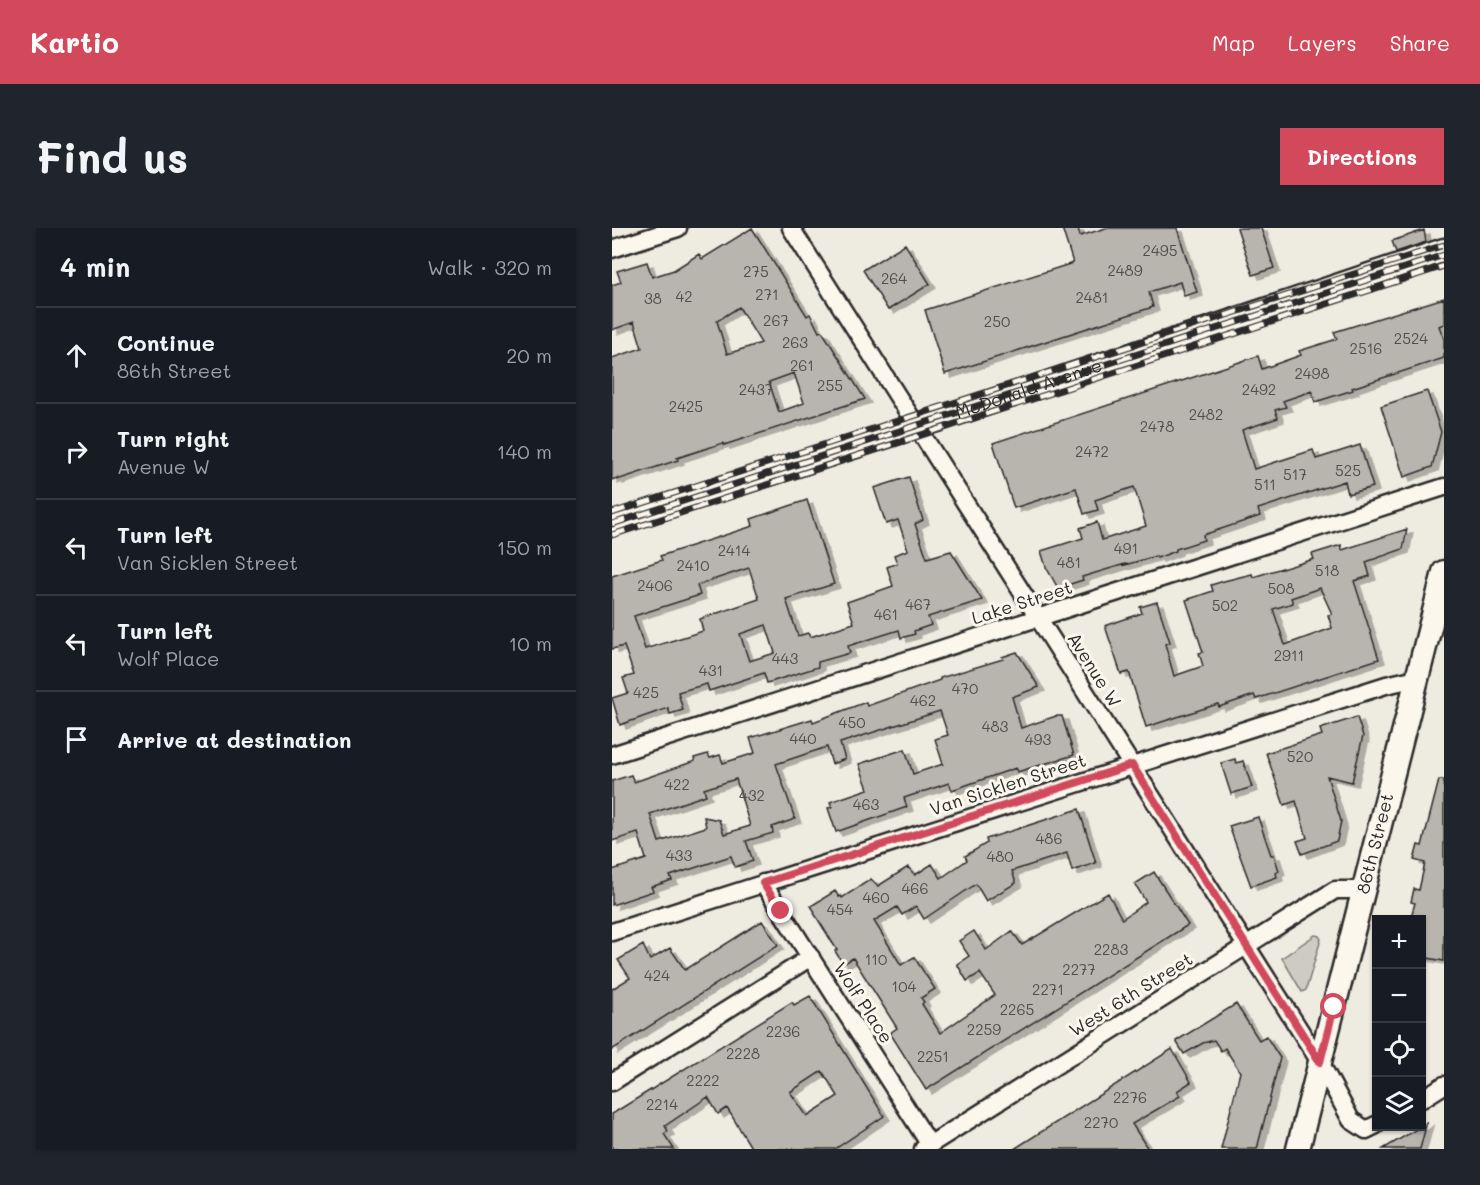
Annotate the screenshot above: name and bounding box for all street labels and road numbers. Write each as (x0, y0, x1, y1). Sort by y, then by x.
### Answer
street label: McDonald Avenue (952, 353, 1105, 424)
street label: Lake Street (968, 574, 1075, 630)
street label: Avenue W (1062, 628, 1127, 711)
street label: Van Sicklen Street (926, 747, 1089, 821)
street label: 86th Street (1350, 791, 1399, 896)
street label: West 6th Street (1064, 947, 1197, 1042)
street label: Wolf Place (829, 957, 899, 1048)

